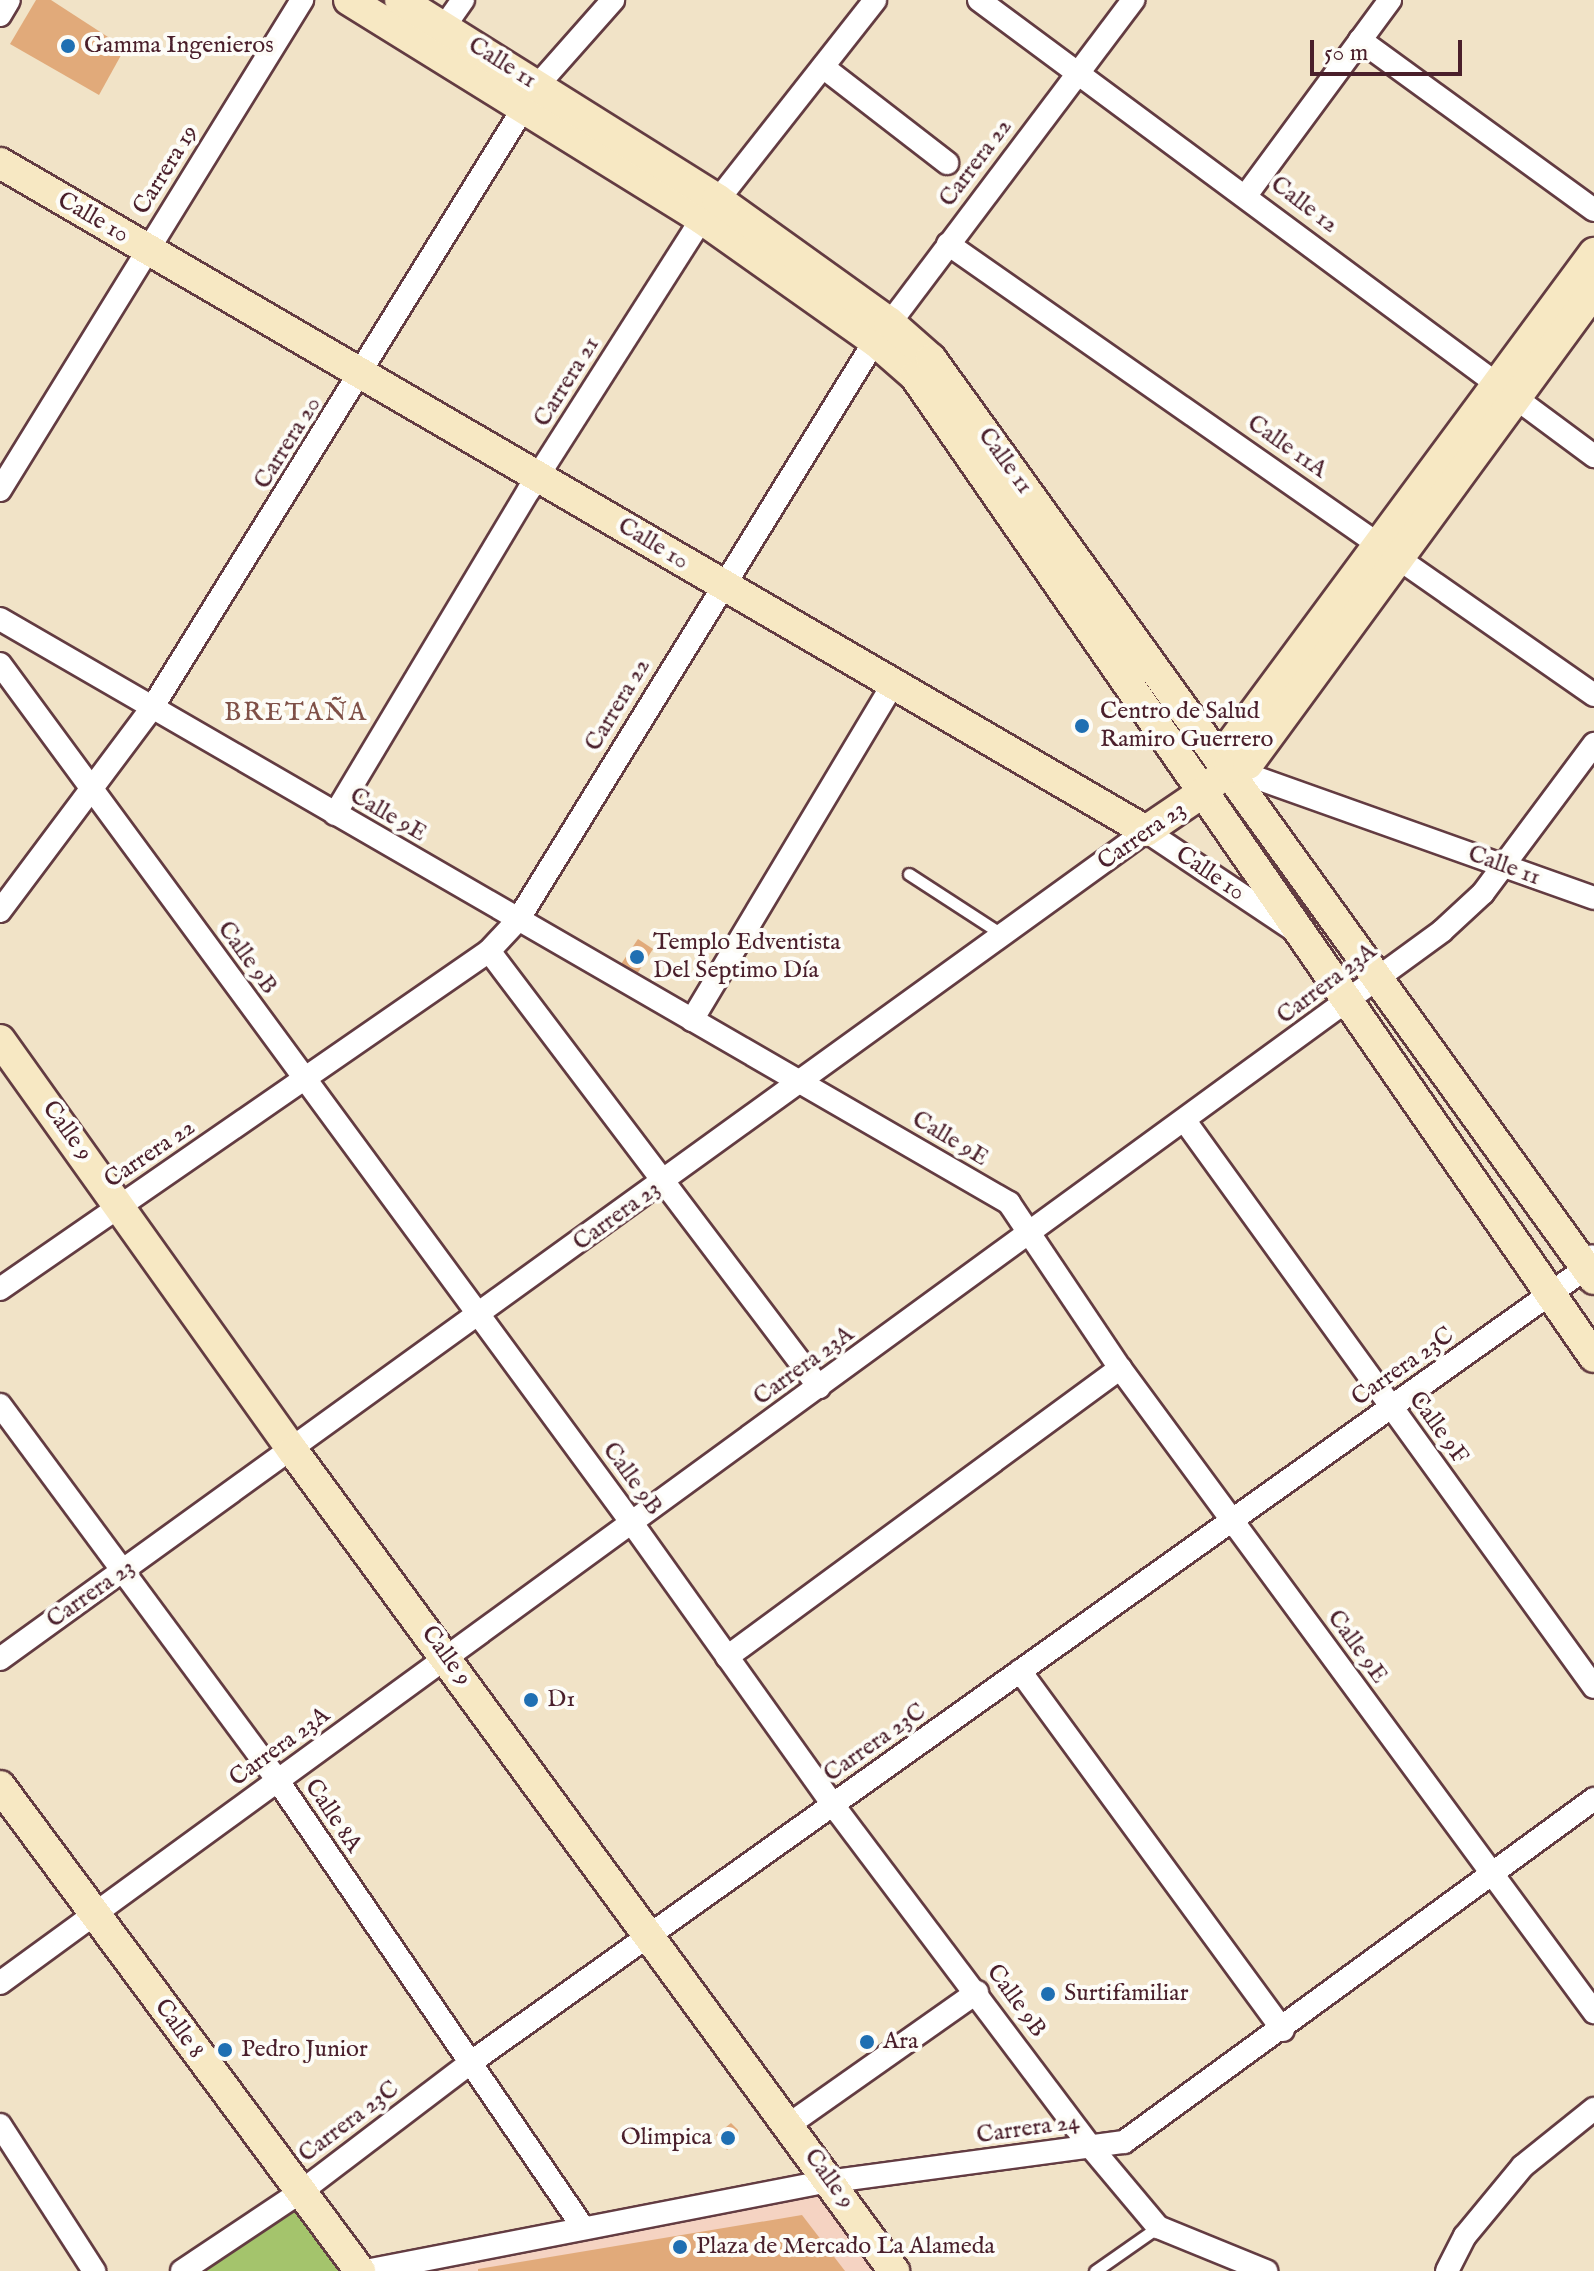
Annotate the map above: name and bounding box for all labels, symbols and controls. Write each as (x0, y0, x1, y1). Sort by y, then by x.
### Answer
scale bar (1314, 24, 1466, 74)
street label: Calle 11 (463, 31, 541, 95)
place label: Gamma Ingenieros (84, 32, 274, 60)
marker: Gamma Ingenieros (59, 37, 77, 55)
text: 50 m (1324, 38, 1368, 69)
street label: Carrera 22 (933, 113, 1019, 213)
street label: Carrera 19 (127, 120, 205, 220)
street label: Calle 12 (1265, 170, 1343, 240)
street label: Calle 10 (52, 186, 134, 250)
street label: Carrera 21 (528, 332, 606, 432)
street label: Carrera 20 (248, 391, 328, 495)
street label: Calle 11A (1242, 409, 1332, 485)
street label: Calle 11 (971, 422, 1039, 500)
street label: Calle 10 (612, 512, 694, 576)
street label: Carrera 22 (579, 653, 657, 757)
district label: BRETAÑA (224, 697, 368, 729)
place label: Centro de Salud Ramiro Guerrero (1100, 698, 1273, 754)
marker: Centro de Salud Ramiro Guerrero (1071, 715, 1093, 737)
street label: Calle 9E (344, 782, 432, 848)
street label: Carrera 23 (1092, 795, 1192, 877)
street label: Calle 10 (1170, 840, 1250, 908)
street label: Calle 11 (1464, 840, 1544, 892)
street label: Calle 9B (211, 916, 283, 1000)
place label: Templo Edventista Del Septimo Día (653, 929, 841, 985)
street label: Carrera 23A (1272, 937, 1382, 1031)
marker: Templo Edventista Del Septimo Día (628, 948, 646, 966)
street label: Calle 9 (36, 1095, 98, 1167)
street label: Calle 9E (907, 1105, 993, 1173)
street label: Carrera 22 (99, 1113, 201, 1195)
street label: Carrera 23 (568, 1175, 666, 1257)
street label: Carrera 23A (748, 1320, 860, 1412)
street label: Carrera 23C (1346, 1321, 1460, 1413)
street label: Calle 9F (1402, 1386, 1474, 1470)
street label: Calle 9B (596, 1437, 668, 1521)
street label: Carrera 23 (41, 1553, 141, 1635)
street label: Calle 9E (1321, 1605, 1393, 1689)
street label: Calle 9 (415, 1620, 477, 1692)
place label: D1 (547, 1686, 575, 1714)
marker: D1 (522, 1691, 540, 1709)
street label: Carrera 23C (818, 1697, 932, 1789)
street label: Carrera 23A (224, 1701, 336, 1793)
street label: Calle 8A (298, 1774, 368, 1858)
street label: Calle 9B (980, 1959, 1052, 2043)
place label: Surtifamiliar (1064, 1980, 1188, 2008)
marker: Surtifamiliar (1039, 1985, 1057, 2003)
street label: Calle 8 (148, 1994, 210, 2064)
place label: Ara (883, 2028, 918, 2056)
marker: Ara (858, 2033, 876, 2051)
place label: Pedro Junior (241, 2036, 368, 2064)
marker: Pedro Junior (216, 2041, 234, 2059)
street label: Carrera 23C (293, 2075, 405, 2169)
street label: Carrera 24 (975, 2108, 1081, 2150)
place label: Olimpica (621, 2124, 712, 2152)
marker: Olimpica (719, 2129, 737, 2147)
street label: Calle 9 (798, 2143, 860, 2215)
place label: Plaza de Mercado La Alameda (696, 2233, 995, 2261)
marker: Plaza de Mercado La Alameda (671, 2238, 689, 2256)

